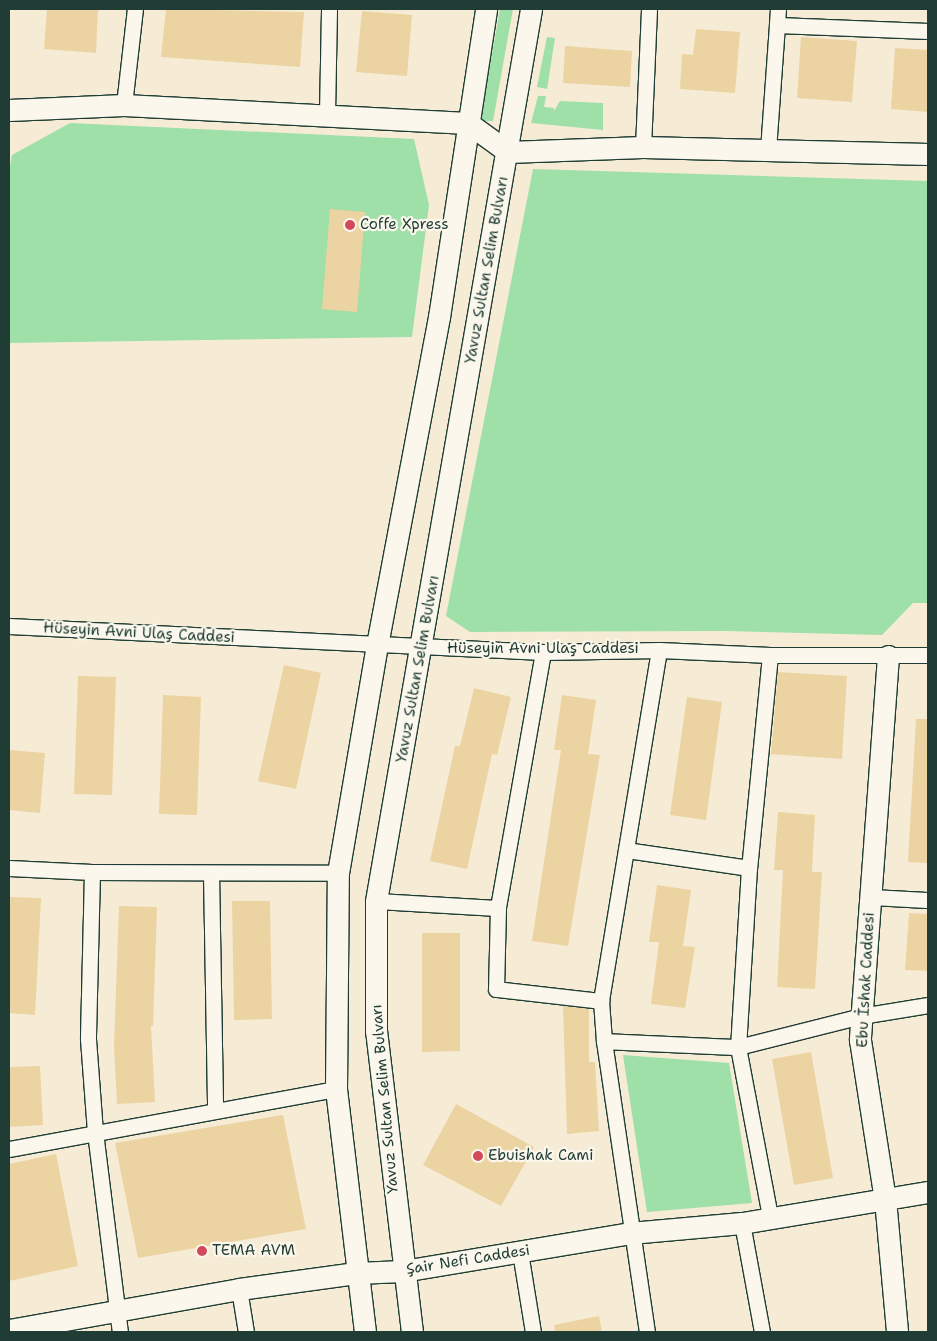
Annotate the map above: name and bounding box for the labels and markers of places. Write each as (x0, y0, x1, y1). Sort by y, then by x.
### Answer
place label: Coffe Xpress (360, 216, 449, 234)
marker: Coffe Xpress (344, 219, 356, 231)
place label: Ebuishak Cami (488, 1147, 593, 1165)
marker: Ebuishak Cami (472, 1150, 484, 1162)
place label: TEMA AVM (212, 1242, 295, 1260)
marker: TEMA AVM (196, 1245, 208, 1257)

